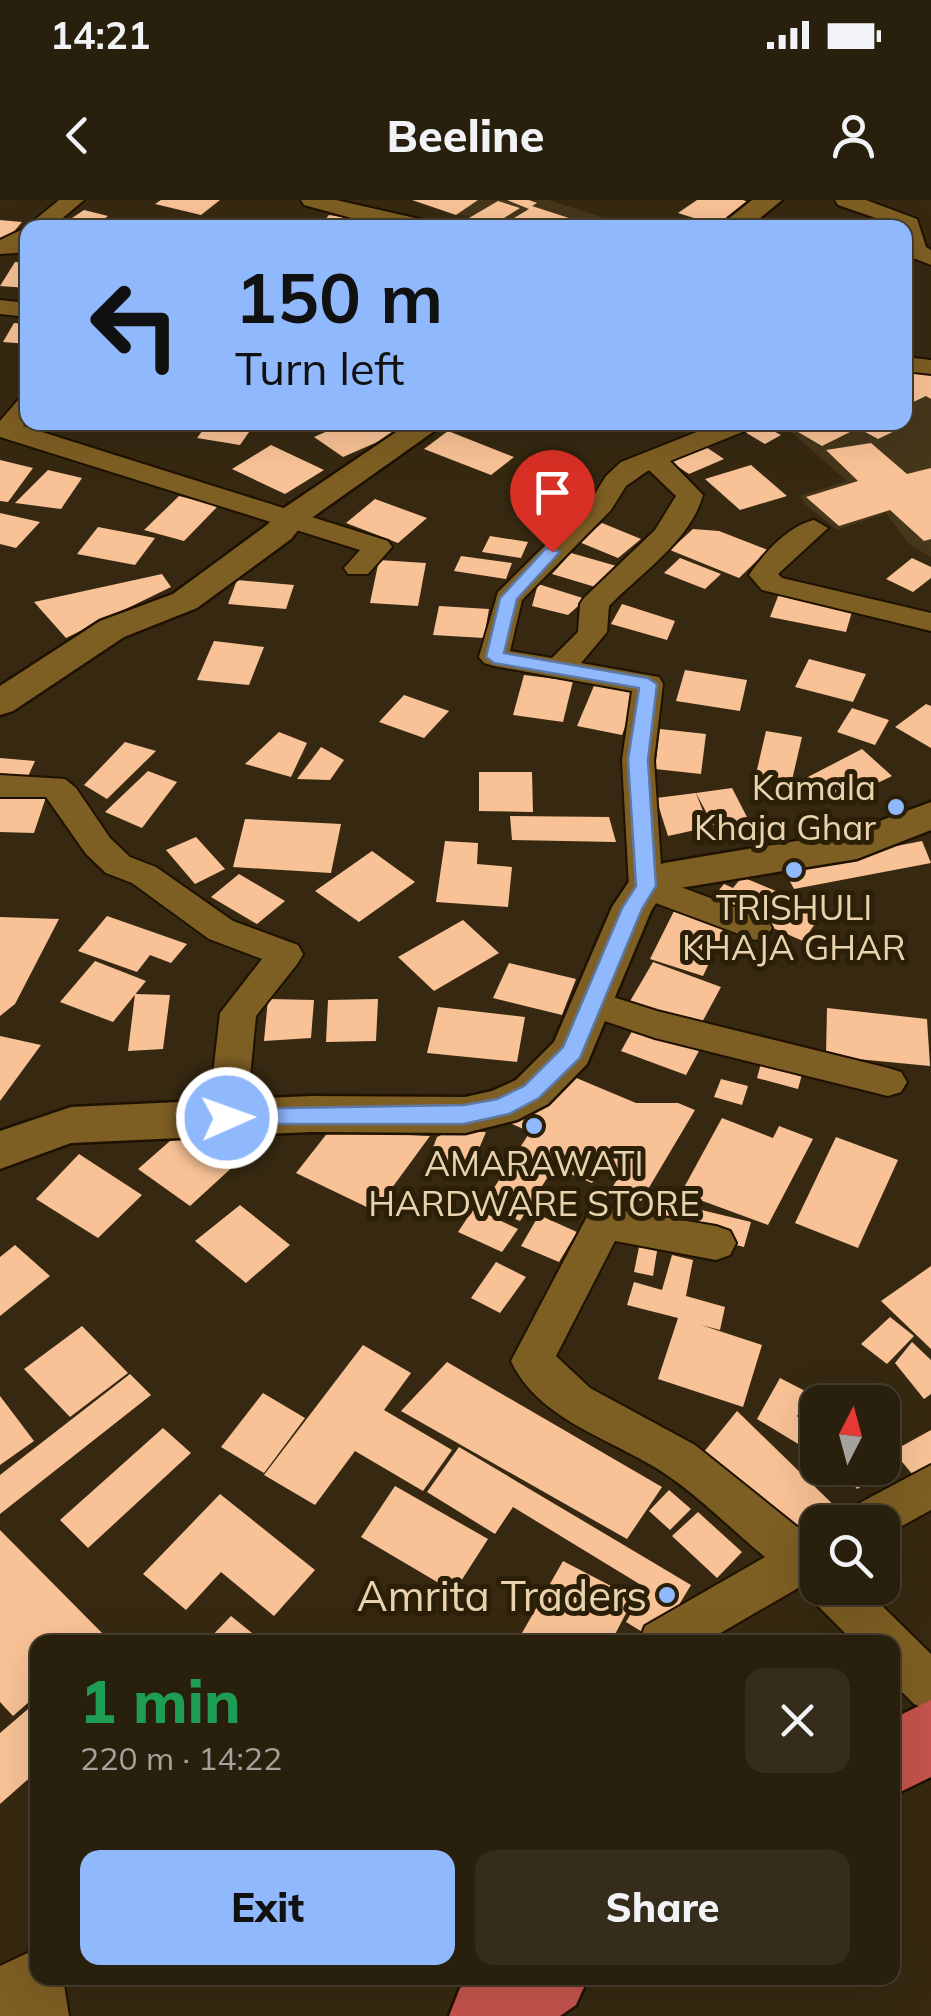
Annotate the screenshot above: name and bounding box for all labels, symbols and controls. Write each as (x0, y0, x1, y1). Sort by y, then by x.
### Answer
text: 14:21 (50, 11, 151, 59)
text: Beeline (387, 107, 544, 163)
icon: back (50, 108, 105, 163)
icon: person (826, 108, 881, 163)
text: 150 m (235, 253, 443, 341)
icon: left (70, 260, 200, 390)
text: Turn left (235, 340, 404, 396)
pin (510, 450, 595, 553)
icon: arrive (525, 465, 580, 520)
place label: Kamala Khaja Ghar (694, 765, 876, 849)
marker: Kamala Khaja Ghar (885, 796, 907, 818)
marker: TRISHULI KHAJA GHAR (783, 859, 805, 881)
place label: TRISHULI KHAJA GHAR (682, 885, 906, 969)
position arrow (175, 1066, 279, 1170)
marker: AMARAWATI HARDWARE STORE (523, 1115, 545, 1137)
place label: AMARAWATI HARDWARE STORE (368, 1141, 700, 1225)
north arrow (800, 1385, 900, 1485)
map controls (800, 1385, 900, 1605)
button: search (800, 1505, 900, 1605)
place label: Amrita Traders (357, 1569, 647, 1622)
marker: Amrita Traders (656, 1584, 678, 1606)
text: 1 min (80, 1663, 241, 1738)
button: close (745, 1668, 850, 1773)
text: 220 m · 14:22 (80, 1738, 282, 1778)
button: Exit (80, 1850, 455, 1965)
button: Share (475, 1850, 850, 1965)

